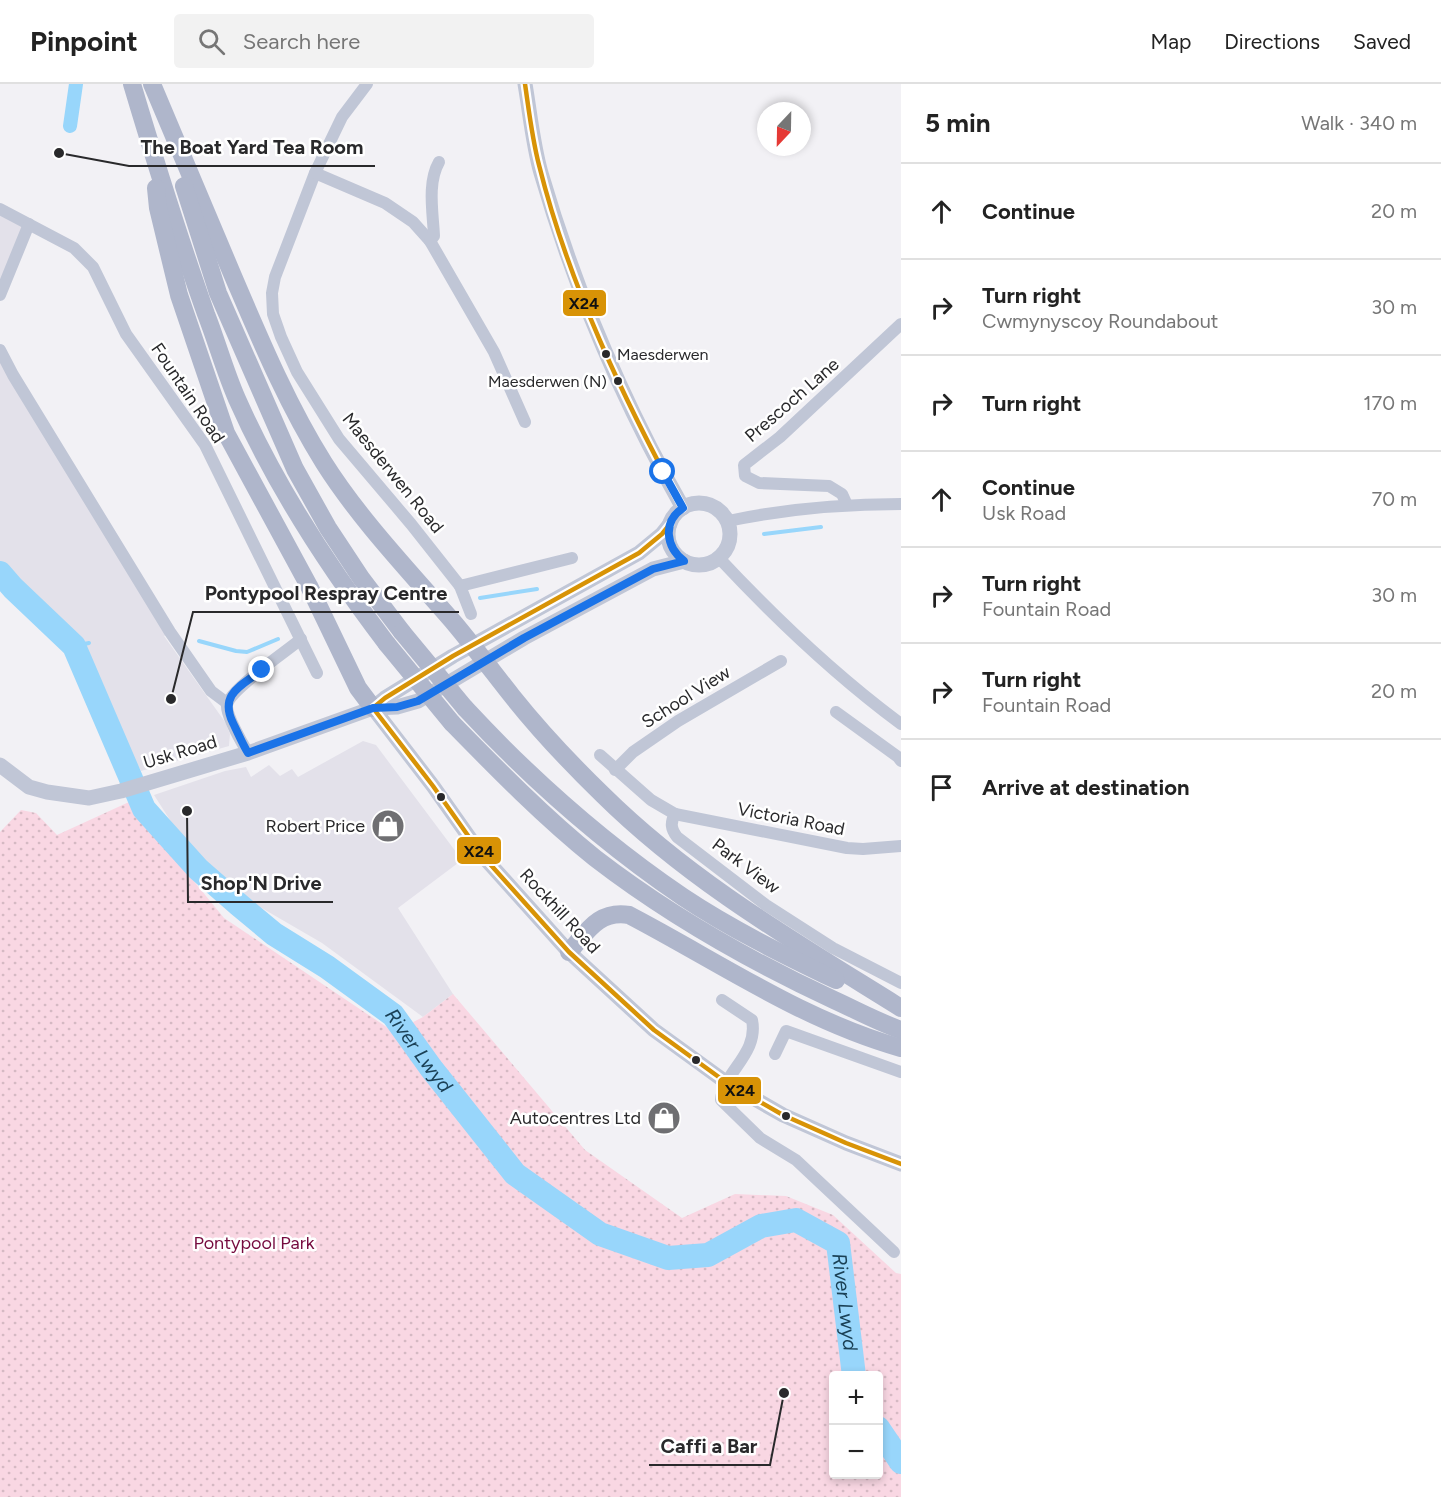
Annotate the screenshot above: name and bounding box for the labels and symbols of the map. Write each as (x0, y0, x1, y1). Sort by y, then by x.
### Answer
north arrow (757, 102, 811, 156)
callout: The Boat Yard Tea Room (129, 128, 375, 166)
text: The Boat Yard Tea Room (141, 135, 363, 159)
line badge: X24 (562, 289, 607, 317)
text: X24 (569, 294, 599, 313)
street label: Fountain Road (146, 339, 230, 447)
place label: Maesderwen (617, 345, 709, 364)
marker: Maesderwen (600, 348, 612, 360)
street label: Prescoch Lane (740, 353, 844, 447)
place label: Maesderwen (N) (488, 372, 607, 391)
marker: Maesderwen (N) (612, 375, 624, 387)
street label: Maesderwen Road (338, 408, 448, 538)
route start (649, 458, 675, 484)
callout: Pontypool Respray Centre (193, 574, 459, 612)
text: Pontypool Respray Centre (205, 581, 447, 605)
route end (248, 656, 274, 682)
street label: School View (638, 661, 734, 733)
street label: Usk Road (141, 730, 219, 774)
unlabelled marker (435, 791, 447, 803)
street label: Victoria Road (735, 798, 847, 840)
shop icon: Robert Price (370, 808, 406, 844)
place label: Robert Price (265, 815, 365, 837)
street label: Park View (708, 833, 784, 899)
line badge: X24 (456, 836, 502, 865)
text: X24 (464, 842, 494, 861)
callout: Shop'N Drive (188, 864, 333, 902)
street label: Rockhill Road (515, 864, 605, 958)
text: Shop'N Drive (201, 871, 322, 895)
water label: River Lwyd (380, 1004, 458, 1097)
unlabelled marker (690, 1054, 702, 1066)
line badge: X24 (717, 1076, 762, 1105)
text: X24 (725, 1081, 755, 1100)
shop icon: Autocentres Ltd (646, 1100, 682, 1136)
place label: Autocentres Ltd (510, 1107, 641, 1129)
unlabelled marker (780, 1110, 792, 1122)
park label: Pontypool Park (193, 1232, 315, 1254)
water label: River Lwyd (827, 1252, 863, 1352)
callout: Caffi a Bar (649, 1427, 770, 1465)
text: Caffi a Bar (661, 1434, 758, 1458)

